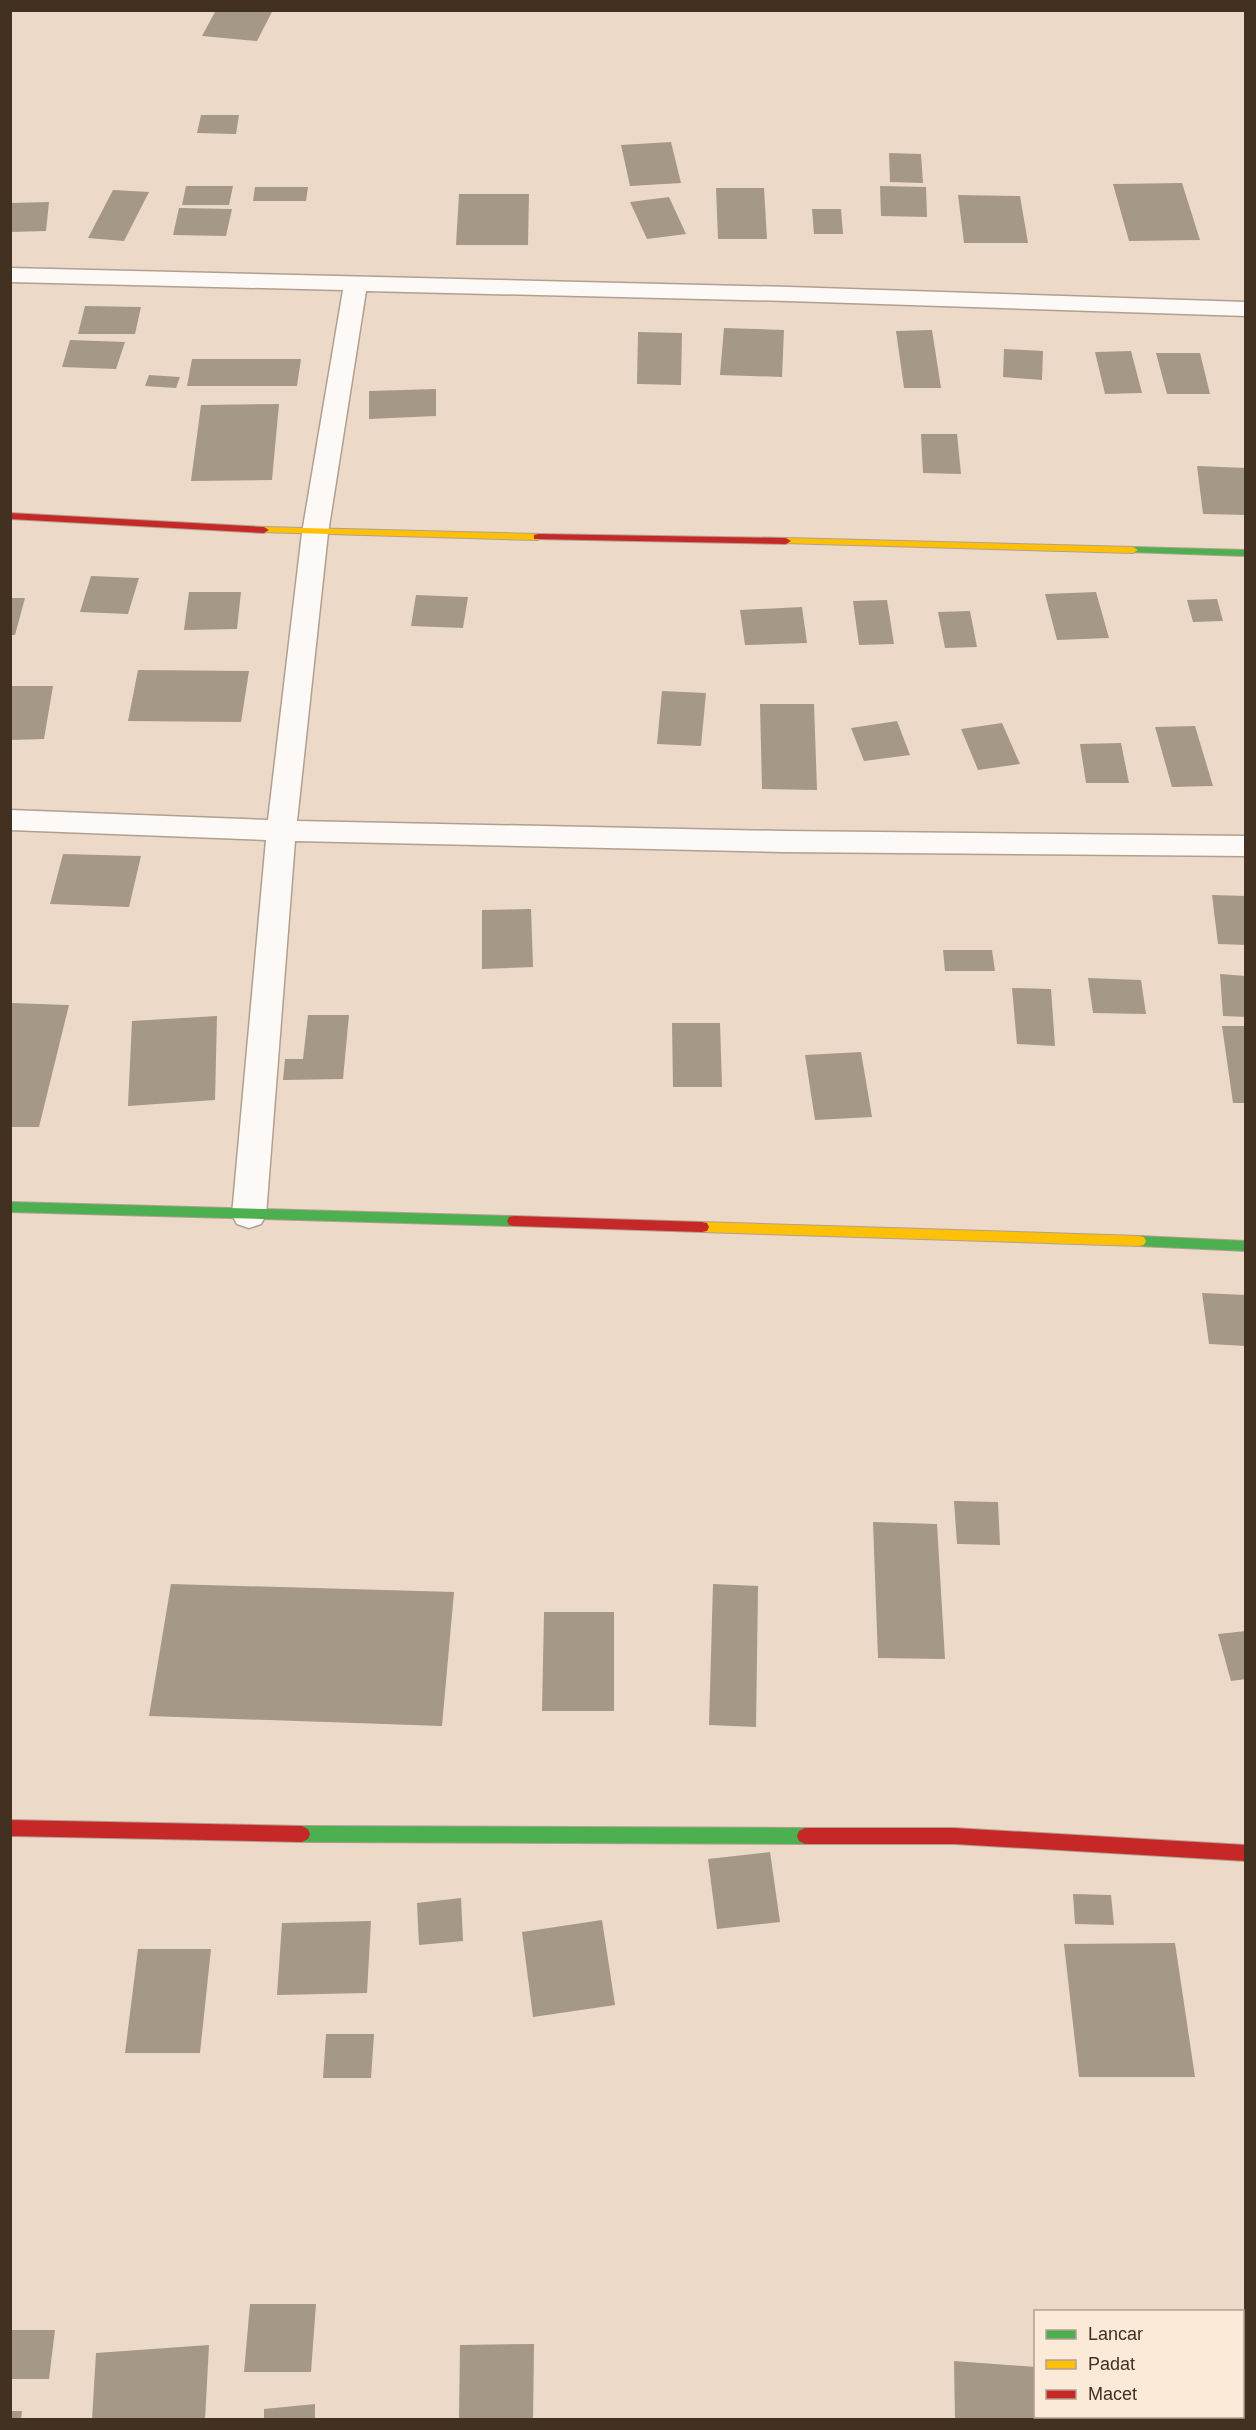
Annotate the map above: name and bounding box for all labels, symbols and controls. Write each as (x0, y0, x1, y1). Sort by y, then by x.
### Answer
legend (1034, 2310, 1244, 2418)
text: Lancar (1088, 2324, 1143, 2344)
text: Padat (1088, 2354, 1135, 2374)
text: Macet (1088, 2384, 1137, 2404)

